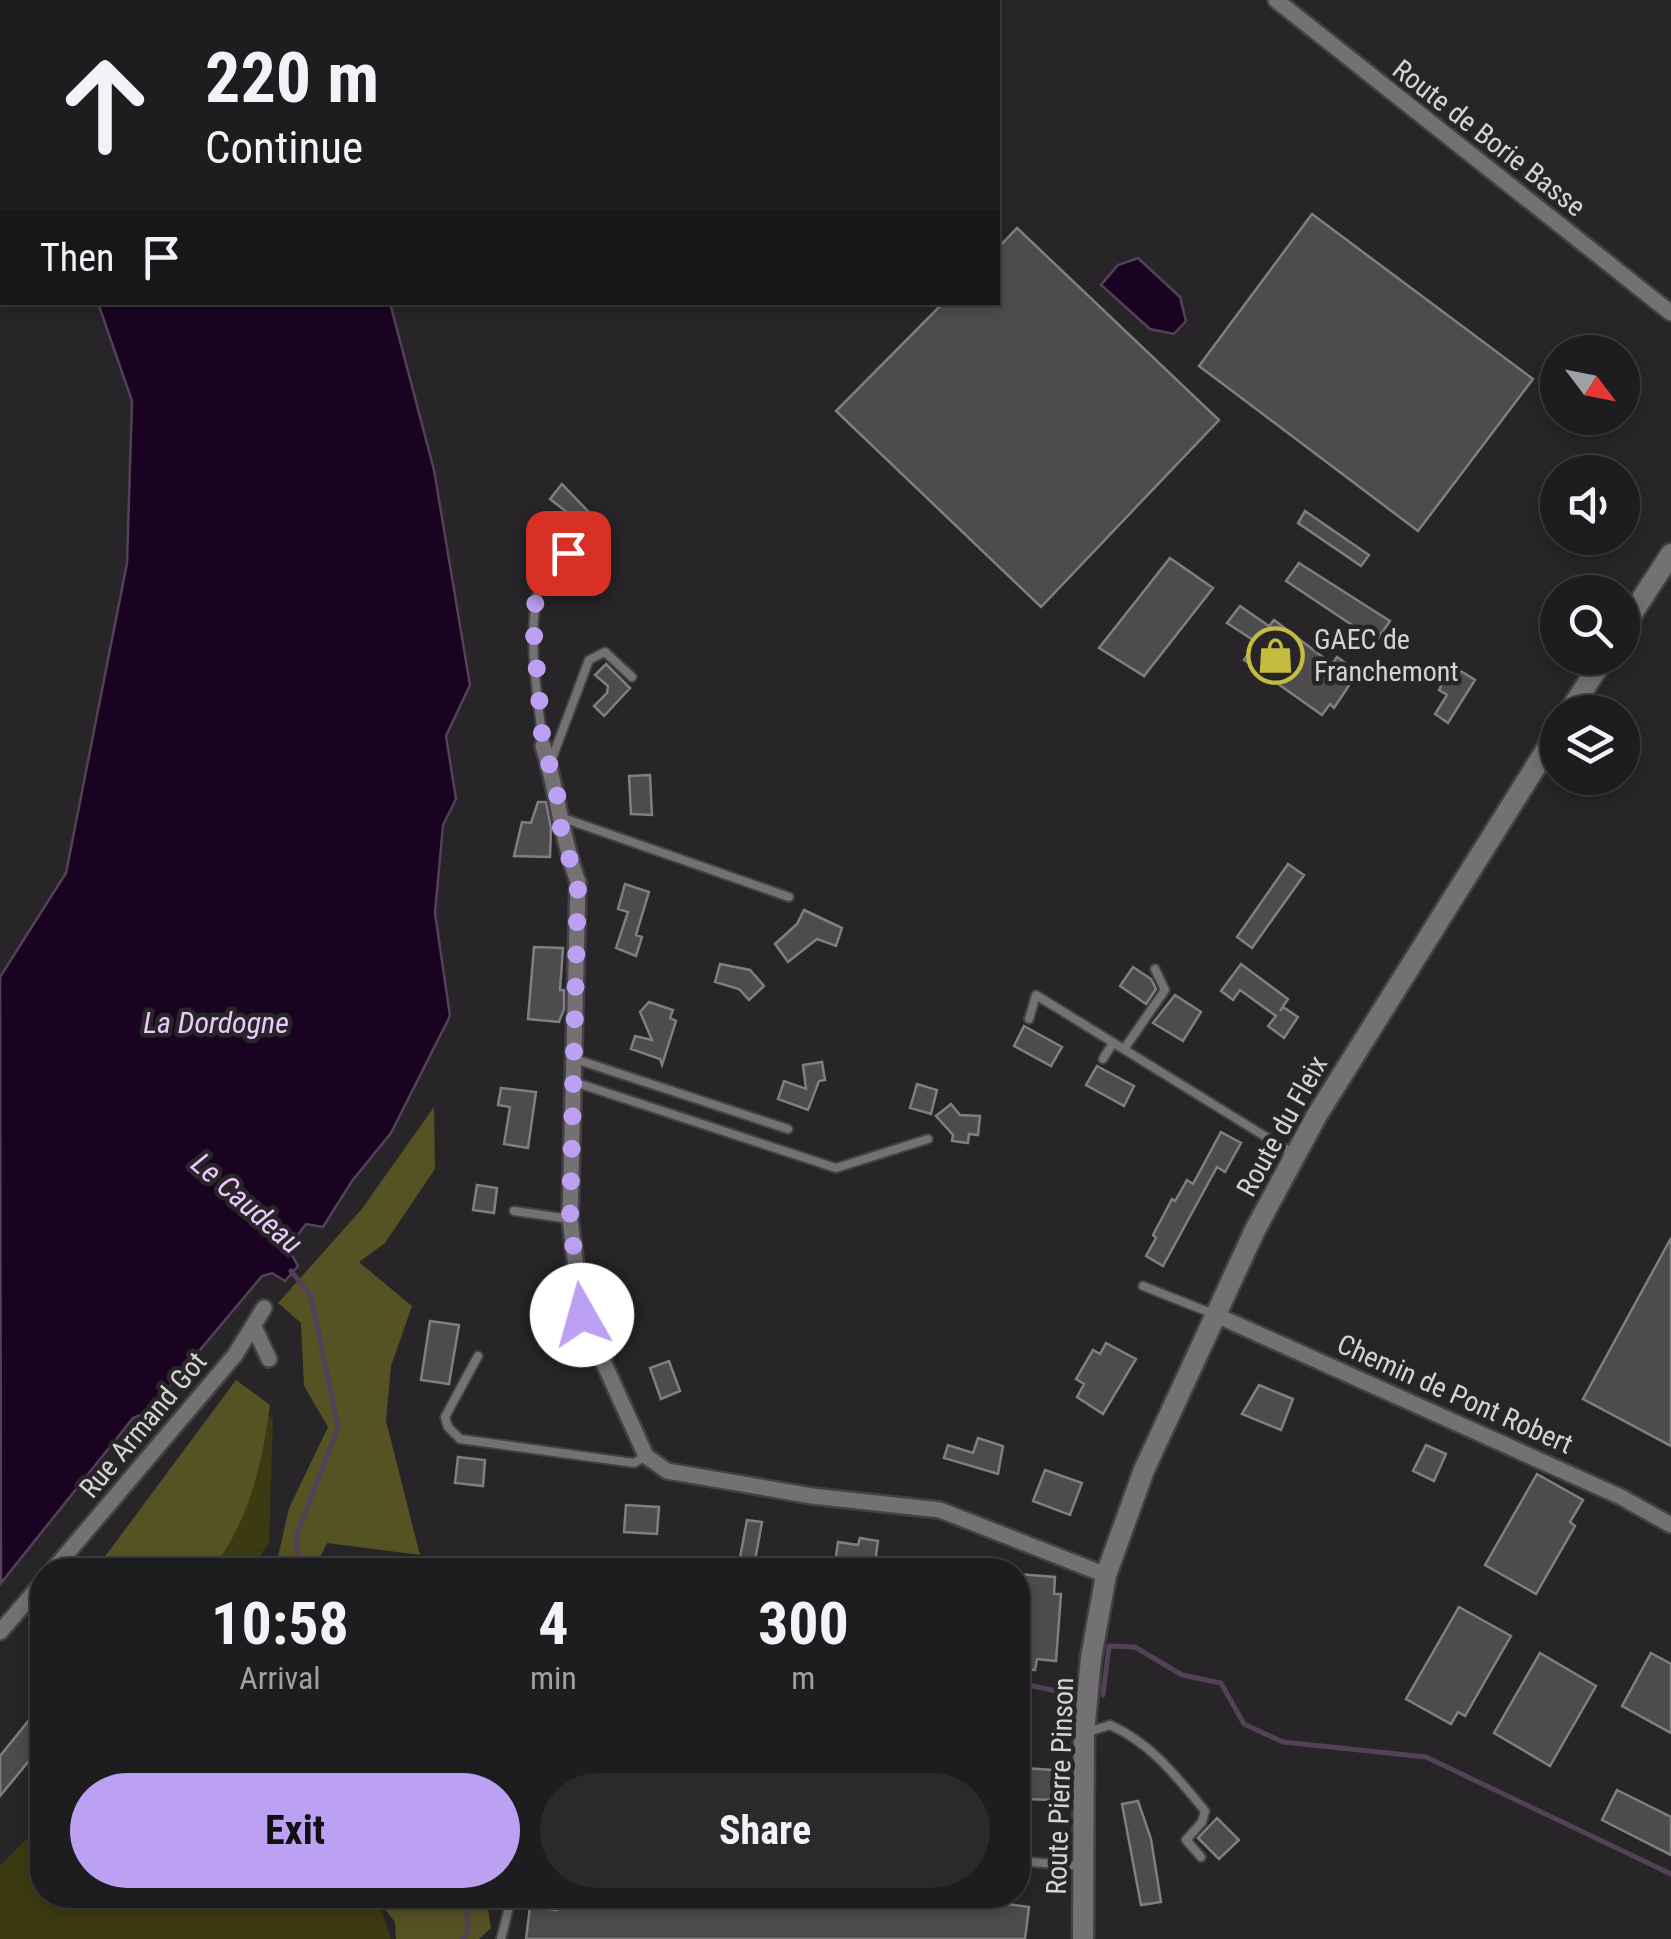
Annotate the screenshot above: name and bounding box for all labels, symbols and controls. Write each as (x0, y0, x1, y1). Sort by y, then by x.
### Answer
text: 220 m (205, 37, 379, 119)
icon: ahead (40, 40, 170, 170)
street label: Route de Borie Basse (1386, 53, 1592, 223)
text: Continue (205, 121, 363, 174)
icon: arrive (134, 230, 189, 285)
text: Then (40, 236, 114, 280)
north arrow (1540, 335, 1640, 435)
map controls (1540, 335, 1640, 795)
button: sound (1540, 455, 1640, 555)
pin (526, 511, 611, 596)
icon: arrive (541, 526, 596, 581)
button: search (1540, 575, 1640, 675)
place label: GAEC de Franchemont (1314, 623, 1459, 688)
shop icon: GAEC de Franchemont (1245, 625, 1305, 685)
button: layers (1540, 695, 1640, 795)
water label: La Dordogne (143, 1005, 289, 1040)
street label: Route du Fleix (1230, 1050, 1334, 1202)
water label: Le Caudeau (185, 1146, 309, 1260)
position arrow (530, 1263, 634, 1367)
street label: Chemin de Pont Robert (1332, 1327, 1578, 1461)
street label: Rue Armand Got (73, 1345, 213, 1505)
text: 10:58 (211, 1588, 349, 1659)
text: 4 (538, 1588, 569, 1659)
text: 300 (758, 1588, 849, 1659)
text: Arrival (239, 1659, 321, 1697)
text: min (530, 1659, 577, 1697)
text: m (791, 1659, 815, 1697)
street label: Route Pierre Pinson (1040, 1677, 1080, 1895)
button: Exit (70, 1773, 520, 1888)
button: Share (540, 1773, 990, 1888)

